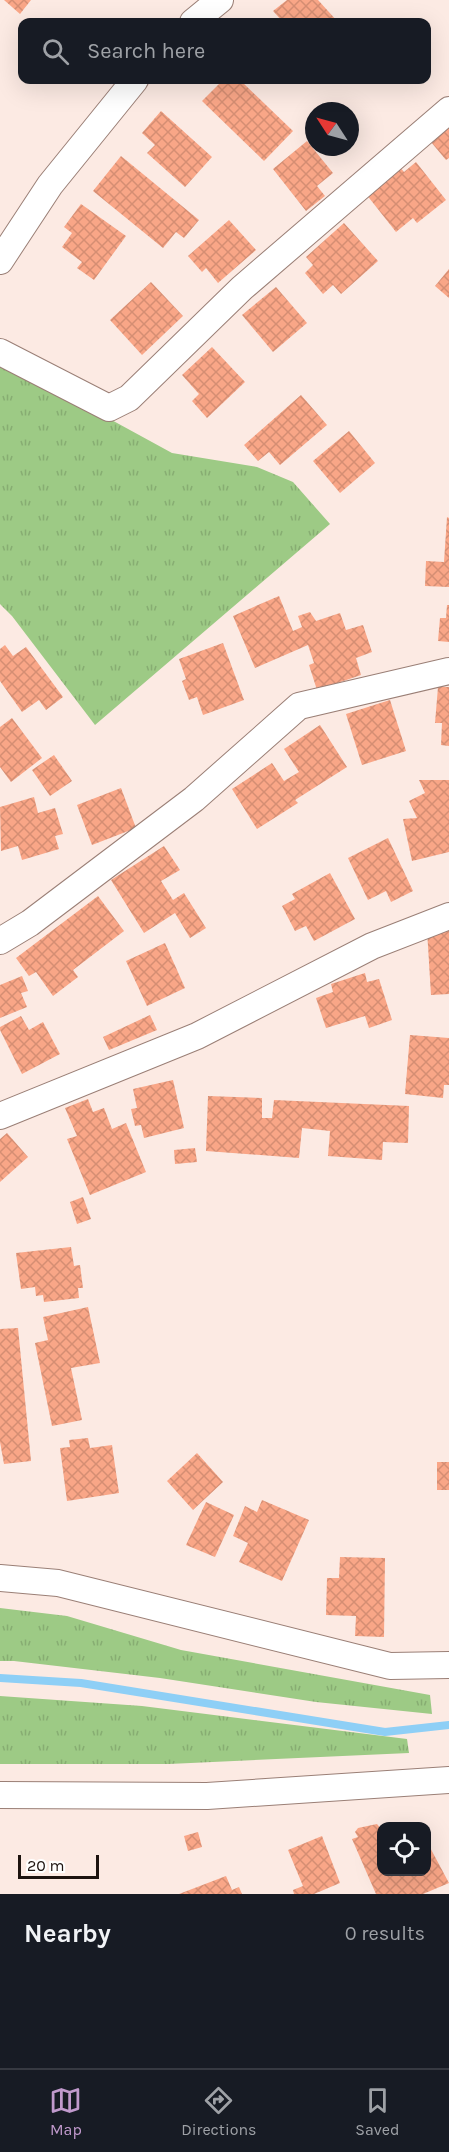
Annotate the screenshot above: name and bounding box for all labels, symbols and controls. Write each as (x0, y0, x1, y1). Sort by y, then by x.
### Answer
search box (18, 18, 431, 84)
icon: search (39, 35, 72, 68)
text: Search here (87, 38, 205, 64)
north arrow (305, 102, 359, 156)
map controls (377, 1822, 431, 1876)
button: locate (377, 1822, 431, 1876)
scale bar (18, 1852, 99, 1880)
text: 20 m (27, 1856, 65, 1875)
text: Nearby (24, 1918, 111, 1949)
text: 0 results (345, 1922, 425, 1945)
tab: Map (49, 2084, 82, 2139)
tab: Directions (181, 2084, 256, 2139)
tab: Saved (355, 2084, 400, 2139)

